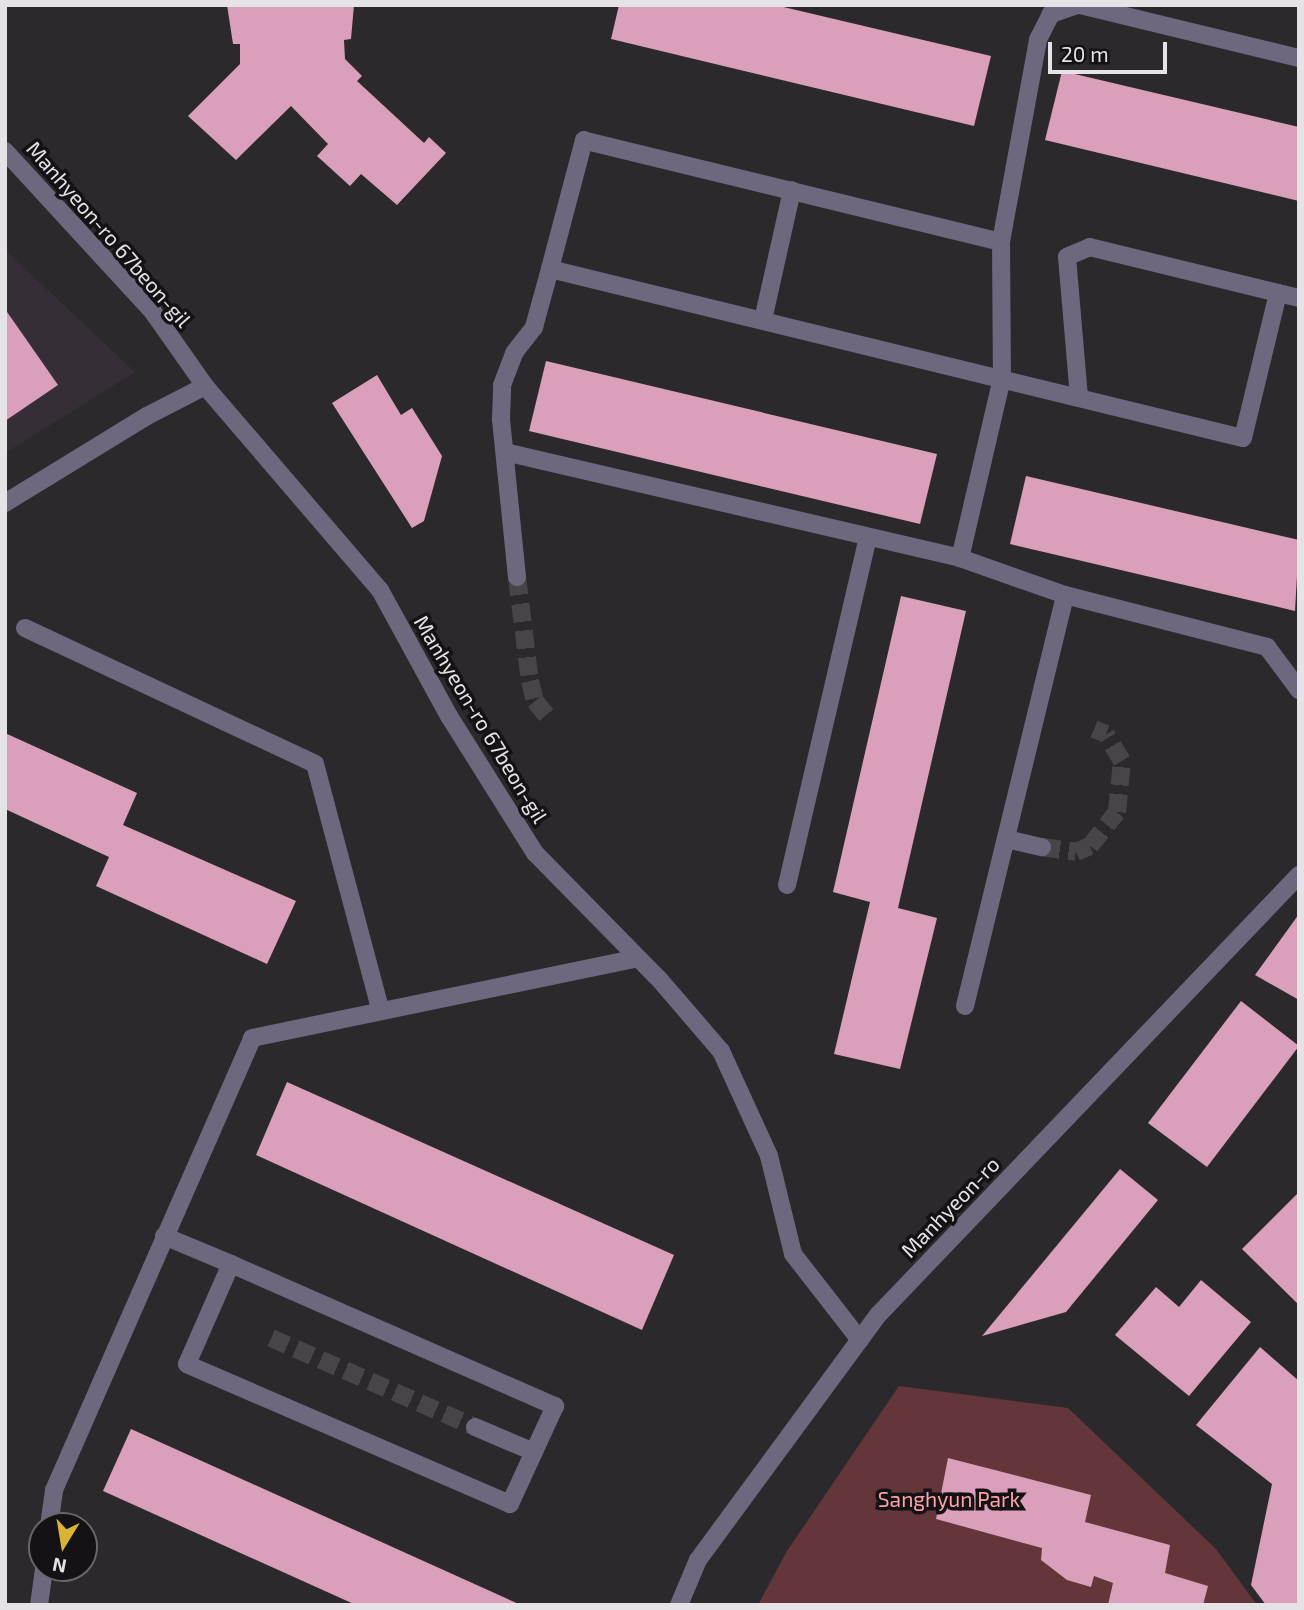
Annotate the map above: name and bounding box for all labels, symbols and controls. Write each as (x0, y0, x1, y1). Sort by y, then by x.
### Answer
scale bar (1052, 28, 1171, 72)
text: 20 m (1061, 41, 1109, 66)
street label: Manhyeon-ro 67beon-gil (22, 136, 196, 332)
street label: Manhyeon-ro 67beon-gil (409, 611, 553, 827)
street label: Manhyeon-ro (896, 1151, 1004, 1263)
park label: Sanghyun Park (878, 1486, 1020, 1512)
north arrow (28, 1512, 98, 1582)
text: N (50, 1554, 68, 1579)

